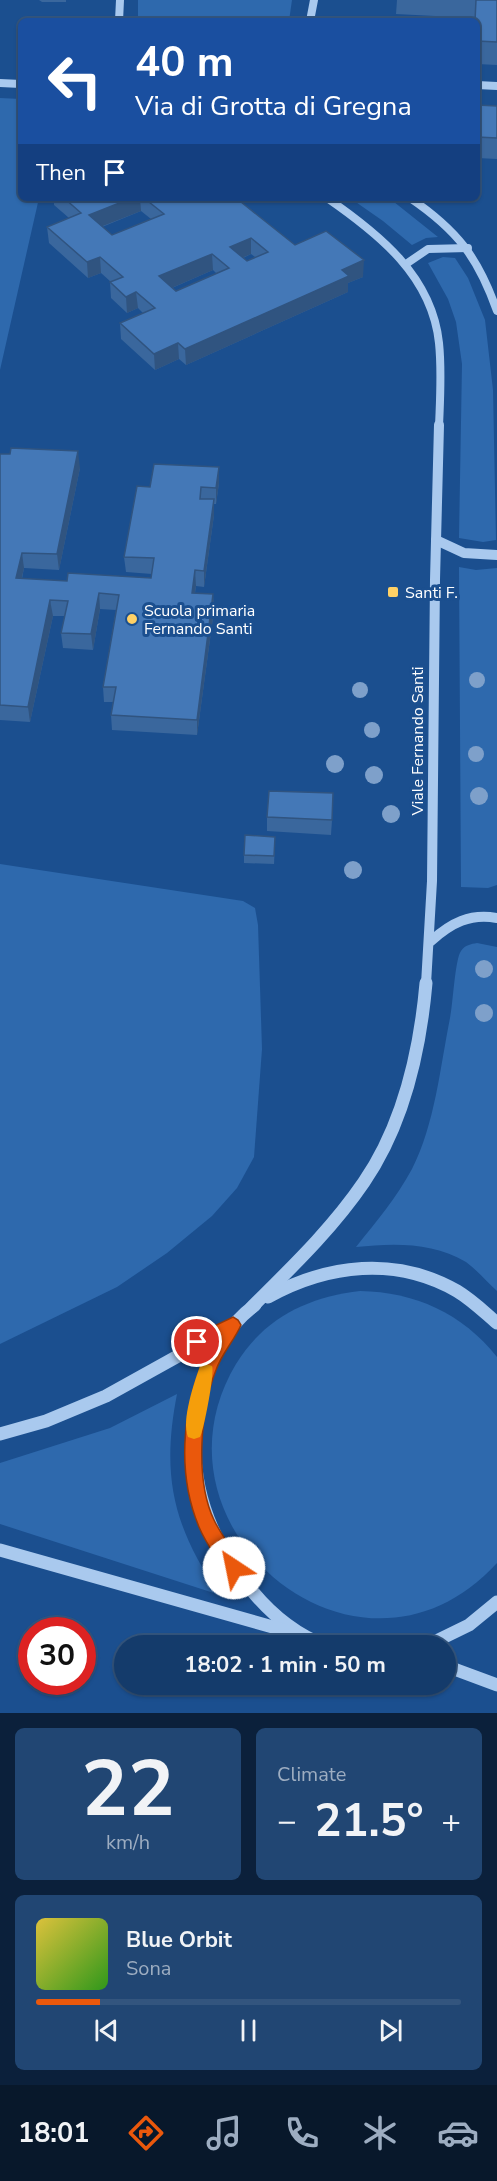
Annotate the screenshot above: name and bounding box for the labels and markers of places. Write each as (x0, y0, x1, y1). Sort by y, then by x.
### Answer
place label: Santi F. (405, 582, 458, 604)
marker: Santi F. (386, 585, 400, 599)
place label: Scuola primaria Fernando Santi (144, 600, 255, 640)
marker: Scuola primaria Fernando Santi (125, 612, 139, 626)
pin (171, 1316, 222, 1367)

